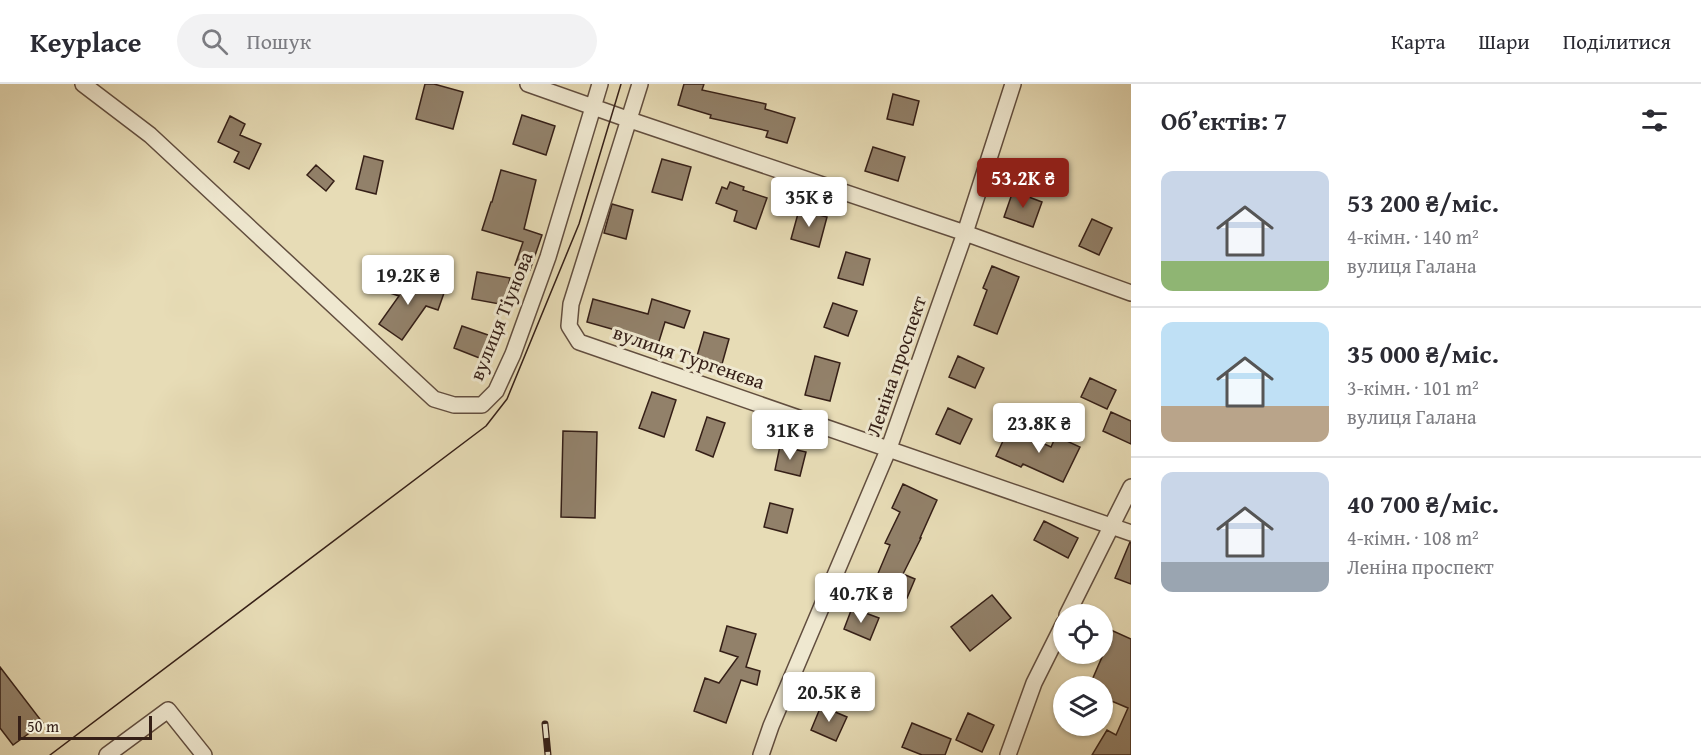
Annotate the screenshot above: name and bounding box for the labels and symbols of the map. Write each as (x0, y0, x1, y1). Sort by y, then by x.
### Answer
pin: 53.2K ₴ (968, 158, 1078, 209)
pin: 35K ₴ (767, 177, 851, 228)
street label: вулиця Тіунова (461, 247, 540, 385)
pin: 19.2K ₴ (353, 255, 463, 306)
street label: Леніна проспект (858, 291, 933, 440)
street label: вулиця Тургенєва (610, 317, 769, 396)
pin: 23.8K ₴ (984, 403, 1094, 454)
pin: 31K ₴ (748, 410, 832, 461)
pin: 40.7K ₴ (806, 573, 916, 624)
pin: 20.5K ₴ (774, 672, 884, 723)
scale bar (18, 713, 152, 740)

